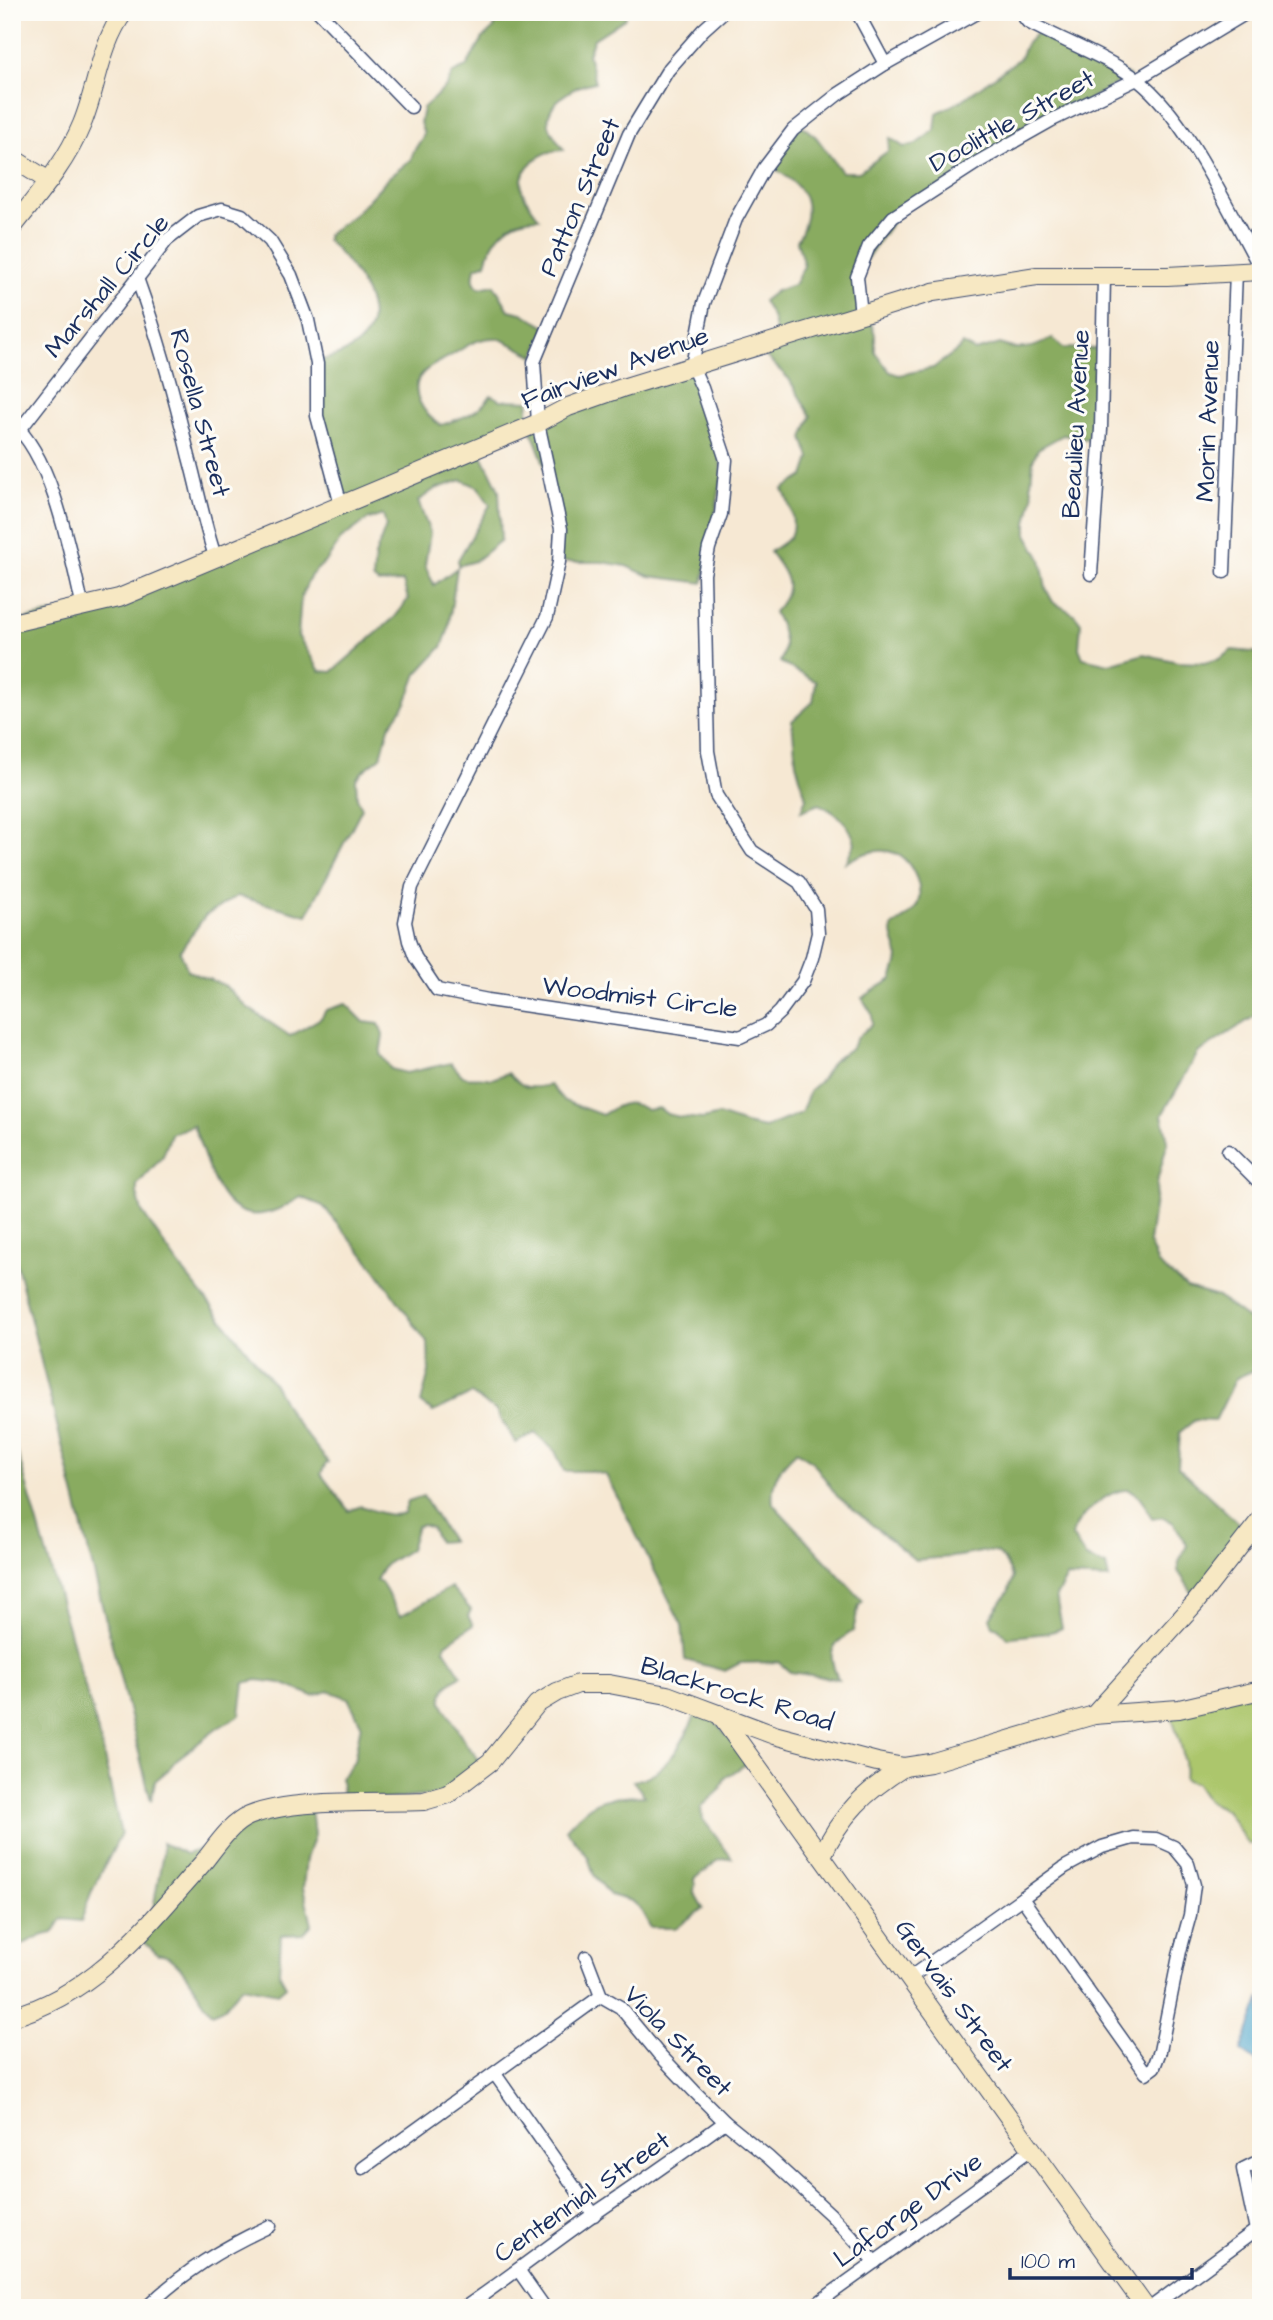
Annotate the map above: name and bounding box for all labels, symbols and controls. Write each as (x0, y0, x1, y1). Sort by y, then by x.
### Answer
street label: Doolittle Street (923, 60, 1102, 181)
street label: Patton Street (530, 112, 630, 282)
street label: Marshall Circle (36, 206, 178, 366)
street label: Fairview Avenue (516, 317, 714, 419)
street label: Rosella Street (160, 325, 240, 501)
street label: Beaulieu Avenue (1053, 329, 1099, 519)
street label: Morin Avenue (1187, 339, 1229, 503)
street label: Woodmist Circle (540, 967, 740, 1027)
street label: Blackrock Road (636, 1648, 838, 1740)
street label: Gervais Street (886, 1912, 1022, 2080)
street label: Viola Street (615, 1977, 741, 2105)
street label: Centennial Street (487, 2122, 678, 2271)
street label: Laforge Drive (826, 2144, 991, 2278)
scale bar (1010, 2236, 1192, 2280)
text: 100 m (1021, 2247, 1076, 2276)

